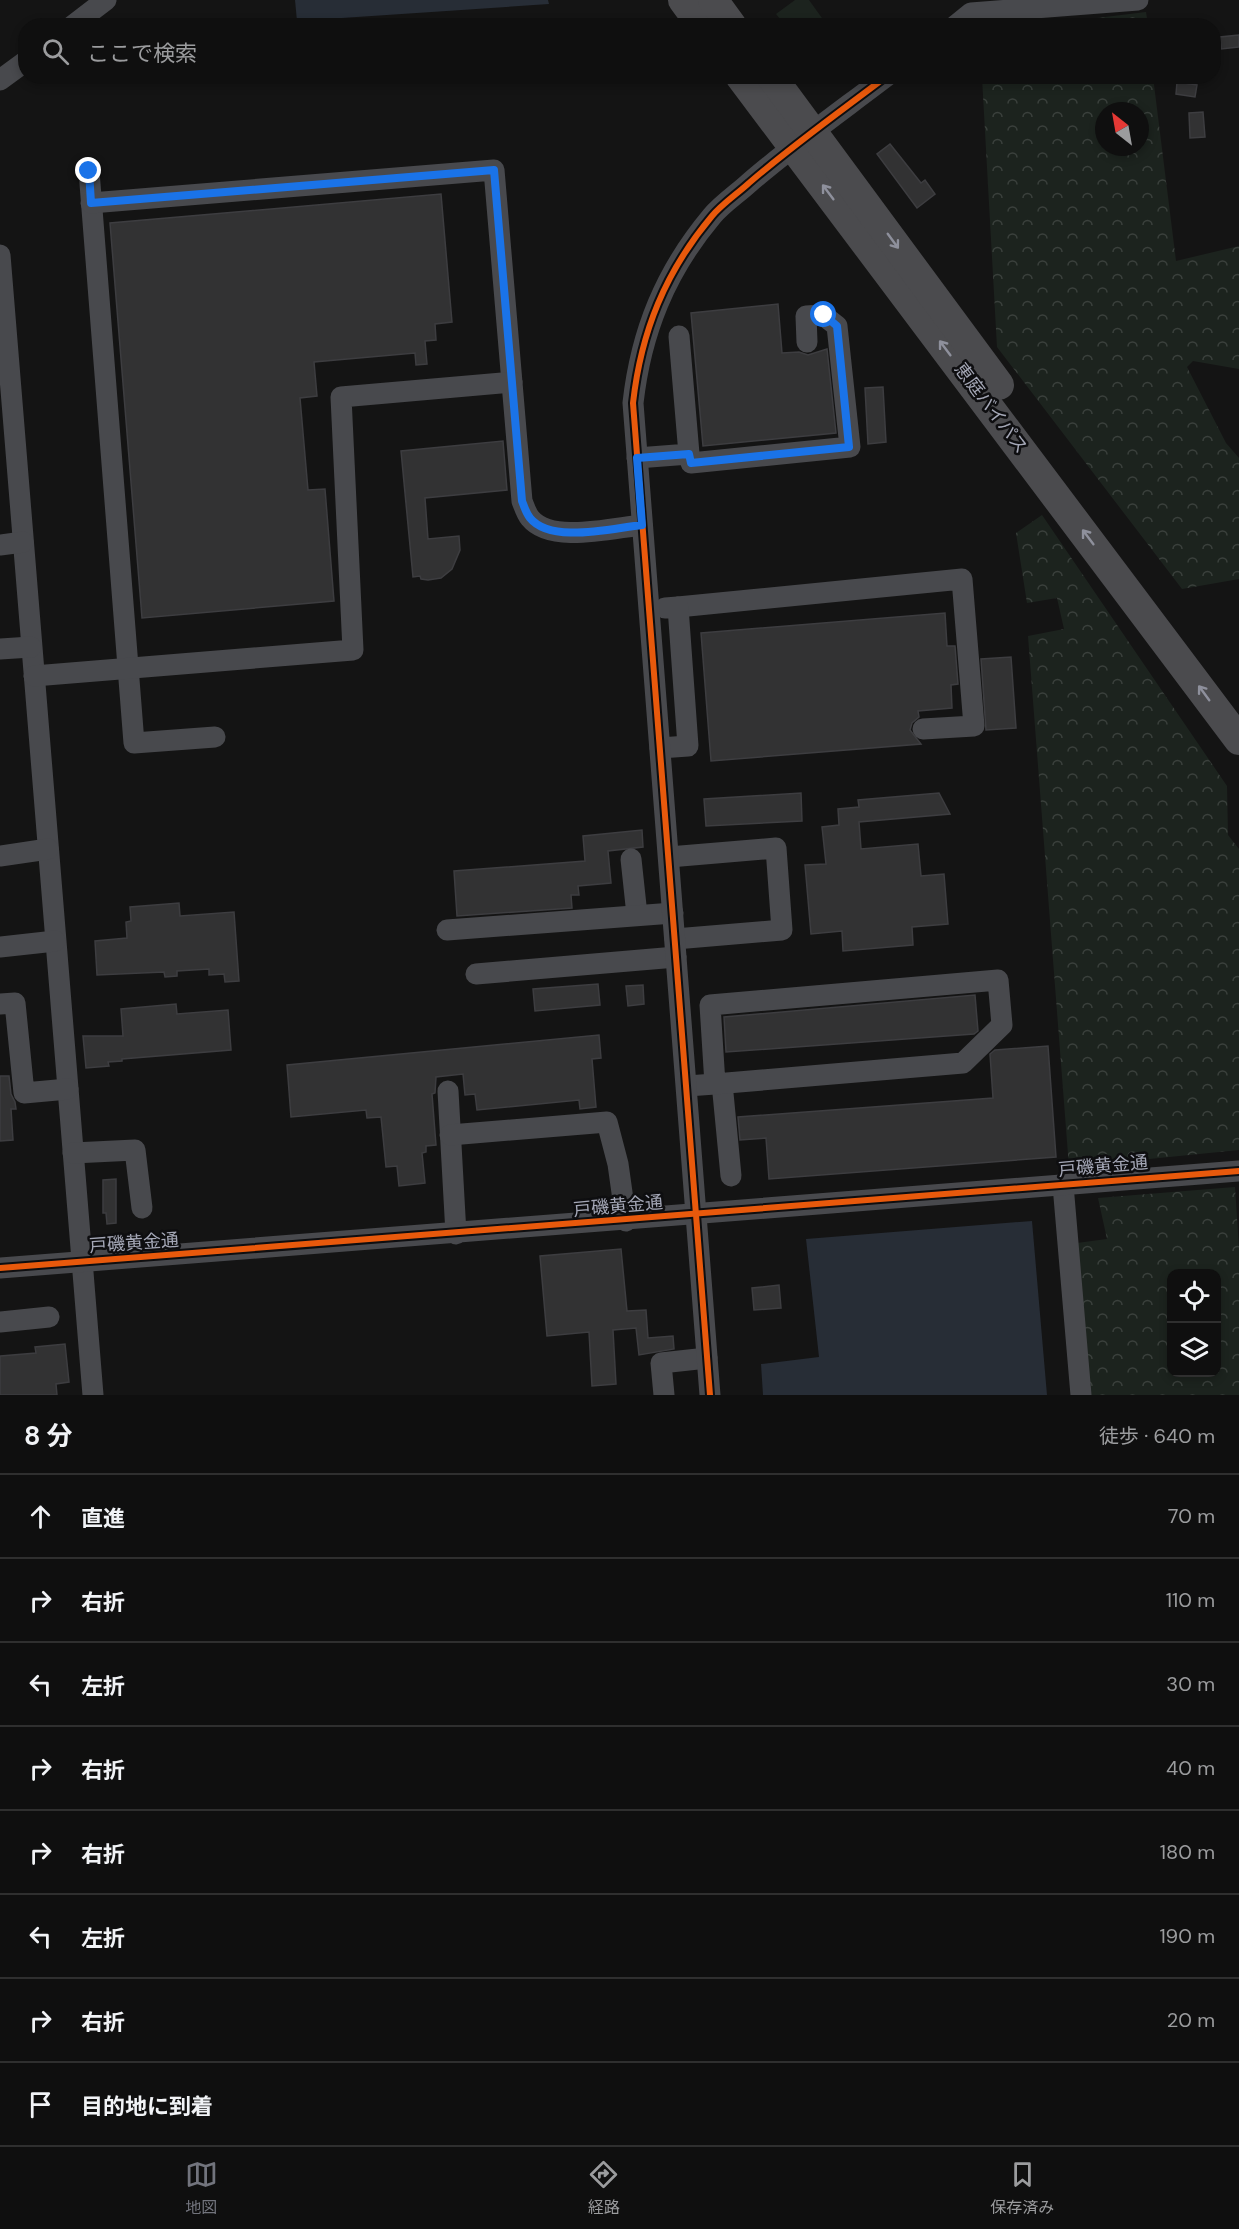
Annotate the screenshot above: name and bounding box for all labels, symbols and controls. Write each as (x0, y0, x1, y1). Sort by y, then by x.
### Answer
search box (18, 18, 1221, 84)
icon: search (39, 35, 72, 68)
text: ここで検索 (87, 39, 197, 68)
north arrow (1095, 102, 1149, 156)
route end (75, 157, 101, 183)
one-way arrow (821, 184, 834, 200)
one-way arrow (887, 233, 900, 249)
route start (810, 301, 836, 327)
one-way arrow (939, 340, 951, 356)
street label: 恵庭バイパス (949, 358, 1033, 458)
one-way arrow (1081, 529, 1094, 545)
one-way arrow (1198, 686, 1211, 702)
street label: 戸磯黄金通 (1057, 1150, 1149, 1182)
street label: 戸磯黄金通 (572, 1190, 664, 1222)
street label: 戸磯黄金通 (88, 1228, 180, 1258)
map controls (1167, 1269, 1221, 1377)
button: locate (1167, 1269, 1221, 1323)
button: layers (1167, 1323, 1221, 1377)
text: 8 分 (24, 1419, 73, 1453)
text: 徒歩 · 640 m (1099, 1423, 1215, 1449)
icon: ahead (24, 1500, 57, 1533)
text: 70 m (1168, 1503, 1215, 1529)
text: 直進 (81, 1504, 125, 1533)
icon: right (24, 1584, 57, 1617)
text: 110 m (1166, 1587, 1215, 1613)
text: 右折 (81, 1588, 125, 1617)
icon: left (24, 1668, 57, 1701)
text: 30 m (1166, 1671, 1215, 1697)
text: 左折 (81, 1672, 125, 1701)
icon: right (24, 1752, 57, 1785)
text: 40 m (1166, 1755, 1215, 1781)
text: 右折 (81, 1756, 125, 1785)
icon: right (24, 1836, 57, 1869)
text: 180 m (1160, 1839, 1215, 1865)
text: 右折 (81, 1840, 125, 1869)
icon: left (24, 1920, 57, 1953)
text: 190 m (1159, 1923, 1215, 1949)
text: 左折 (81, 1924, 125, 1953)
icon: right (24, 2004, 57, 2037)
text: 20 m (1167, 2007, 1215, 2033)
text: 右折 (81, 2008, 125, 2037)
icon: arrive (24, 2088, 57, 2121)
text: 目的地に到着 (81, 2092, 213, 2121)
tab: 地図 (185, 2158, 218, 2218)
tab: 経路 (587, 2158, 620, 2218)
tab: 保存済み (990, 2158, 1054, 2218)

